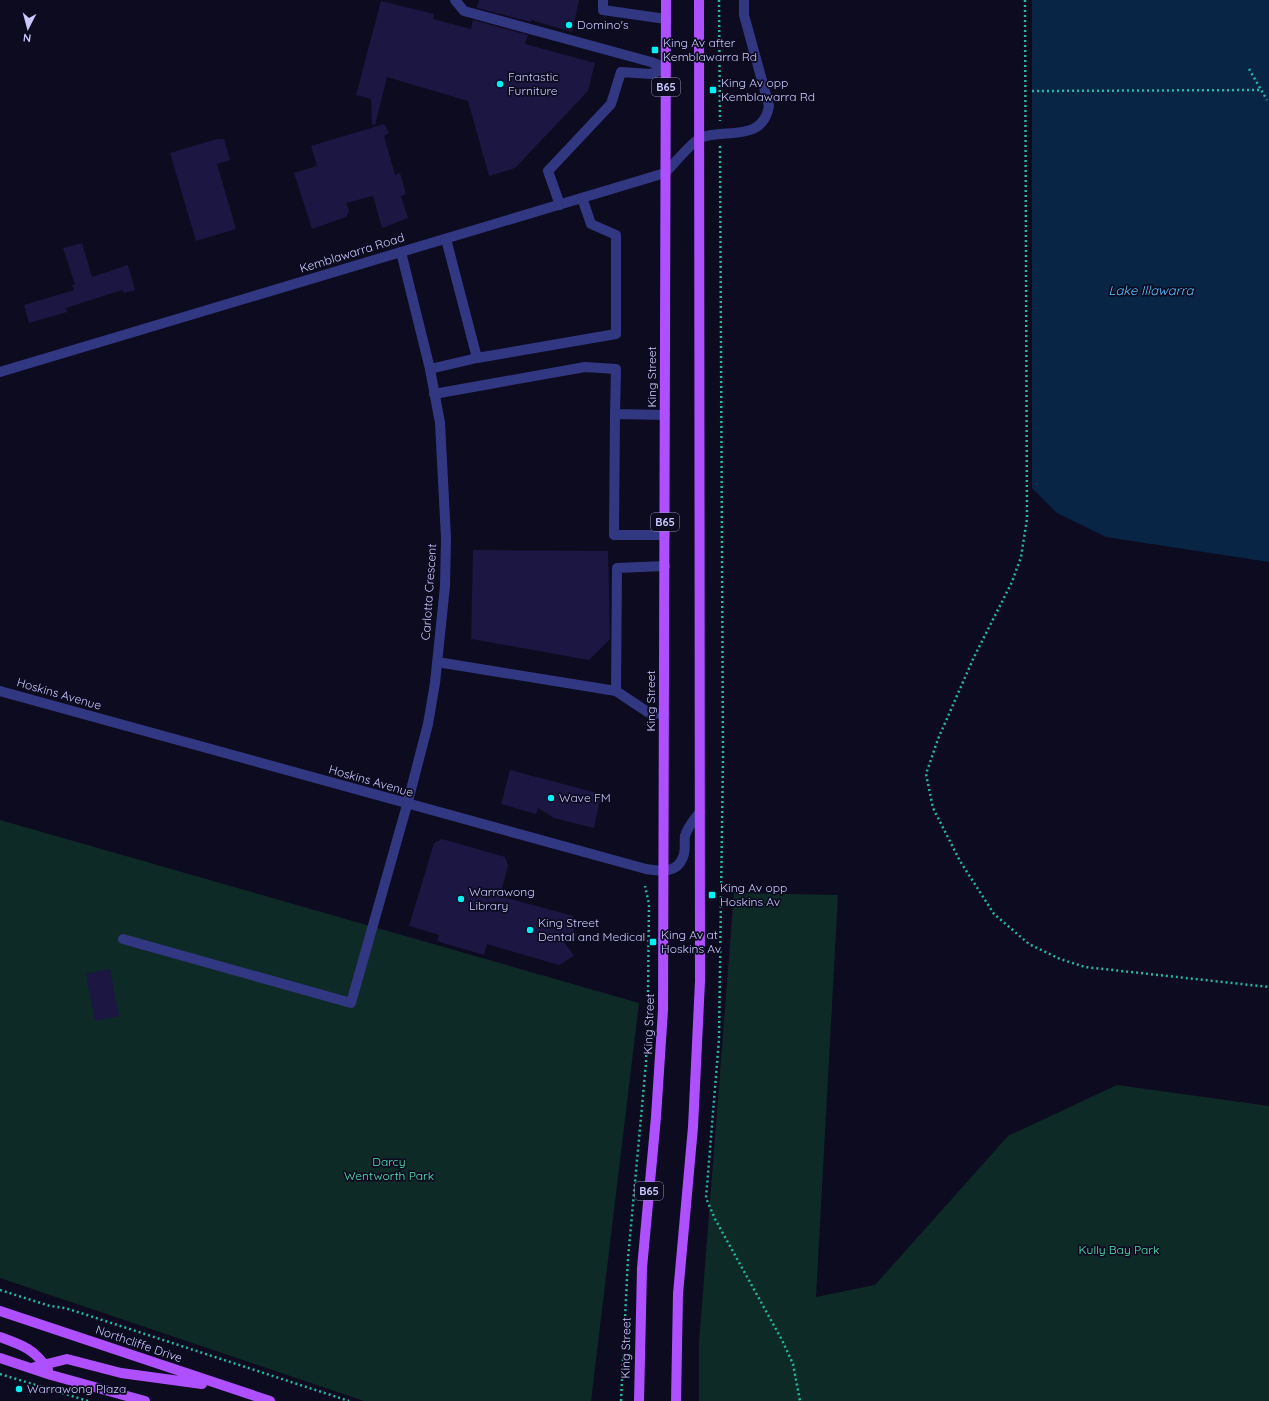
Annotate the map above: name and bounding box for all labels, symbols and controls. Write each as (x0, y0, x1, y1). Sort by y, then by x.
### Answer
north arrow (8, 8, 48, 48)
place label: Domino's (577, 17, 629, 32)
marker: Domino's (564, 20, 574, 30)
text: N (22, 31, 32, 45)
place label: King Av after Kemblawarra Rd (663, 35, 757, 64)
marker: King Av after Kemblawarra Rd (650, 45, 660, 55)
place label: Fantastic Furniture (508, 69, 559, 98)
place label: King Av opp Kemblawarra Rd (721, 75, 815, 104)
road number: B65 (652, 78, 680, 96)
marker: Fantastic Furniture (495, 79, 505, 89)
marker: King Av opp Kemblawarra Rd (708, 85, 718, 95)
street label: Kemblawarra Road (298, 229, 406, 276)
water label: Lake Illawarra (1109, 282, 1195, 298)
street label: King Street (644, 346, 659, 408)
road number: B65 (651, 513, 679, 531)
street label: Carlotta Crescent (418, 543, 439, 641)
street label: King Street (643, 670, 658, 732)
street label: Hoskins Avenue (15, 674, 103, 713)
street label: Hoskins Avenue (327, 761, 415, 800)
place label: Wave FM (559, 790, 611, 805)
marker: Wave FM (546, 793, 556, 803)
place label: King Av opp Hoskins Av (720, 880, 787, 909)
place label: Warrawong Library (469, 884, 535, 913)
marker: King Av opp Hoskins Av (707, 890, 717, 900)
marker: Warrawong Library (456, 894, 466, 904)
place label: King Street Dental and Medical (538, 915, 645, 944)
marker: King Street Dental and Medical (525, 925, 535, 935)
place label: King Av at Hoskins Av (661, 927, 721, 956)
marker: King Av at Hoskins Av (648, 937, 658, 947)
street label: King Street (640, 993, 657, 1055)
park label: Darcy Wentworth Park (344, 1154, 434, 1183)
road number: B65 (635, 1182, 663, 1200)
park label: Kully Bay Park (1079, 1242, 1159, 1257)
street label: King Street (617, 1317, 634, 1379)
street label: Northcliffe Drive (94, 1322, 185, 1365)
place label: Warrawong Plaza (27, 1381, 126, 1396)
marker: Warrawong Plaza (14, 1384, 24, 1394)

